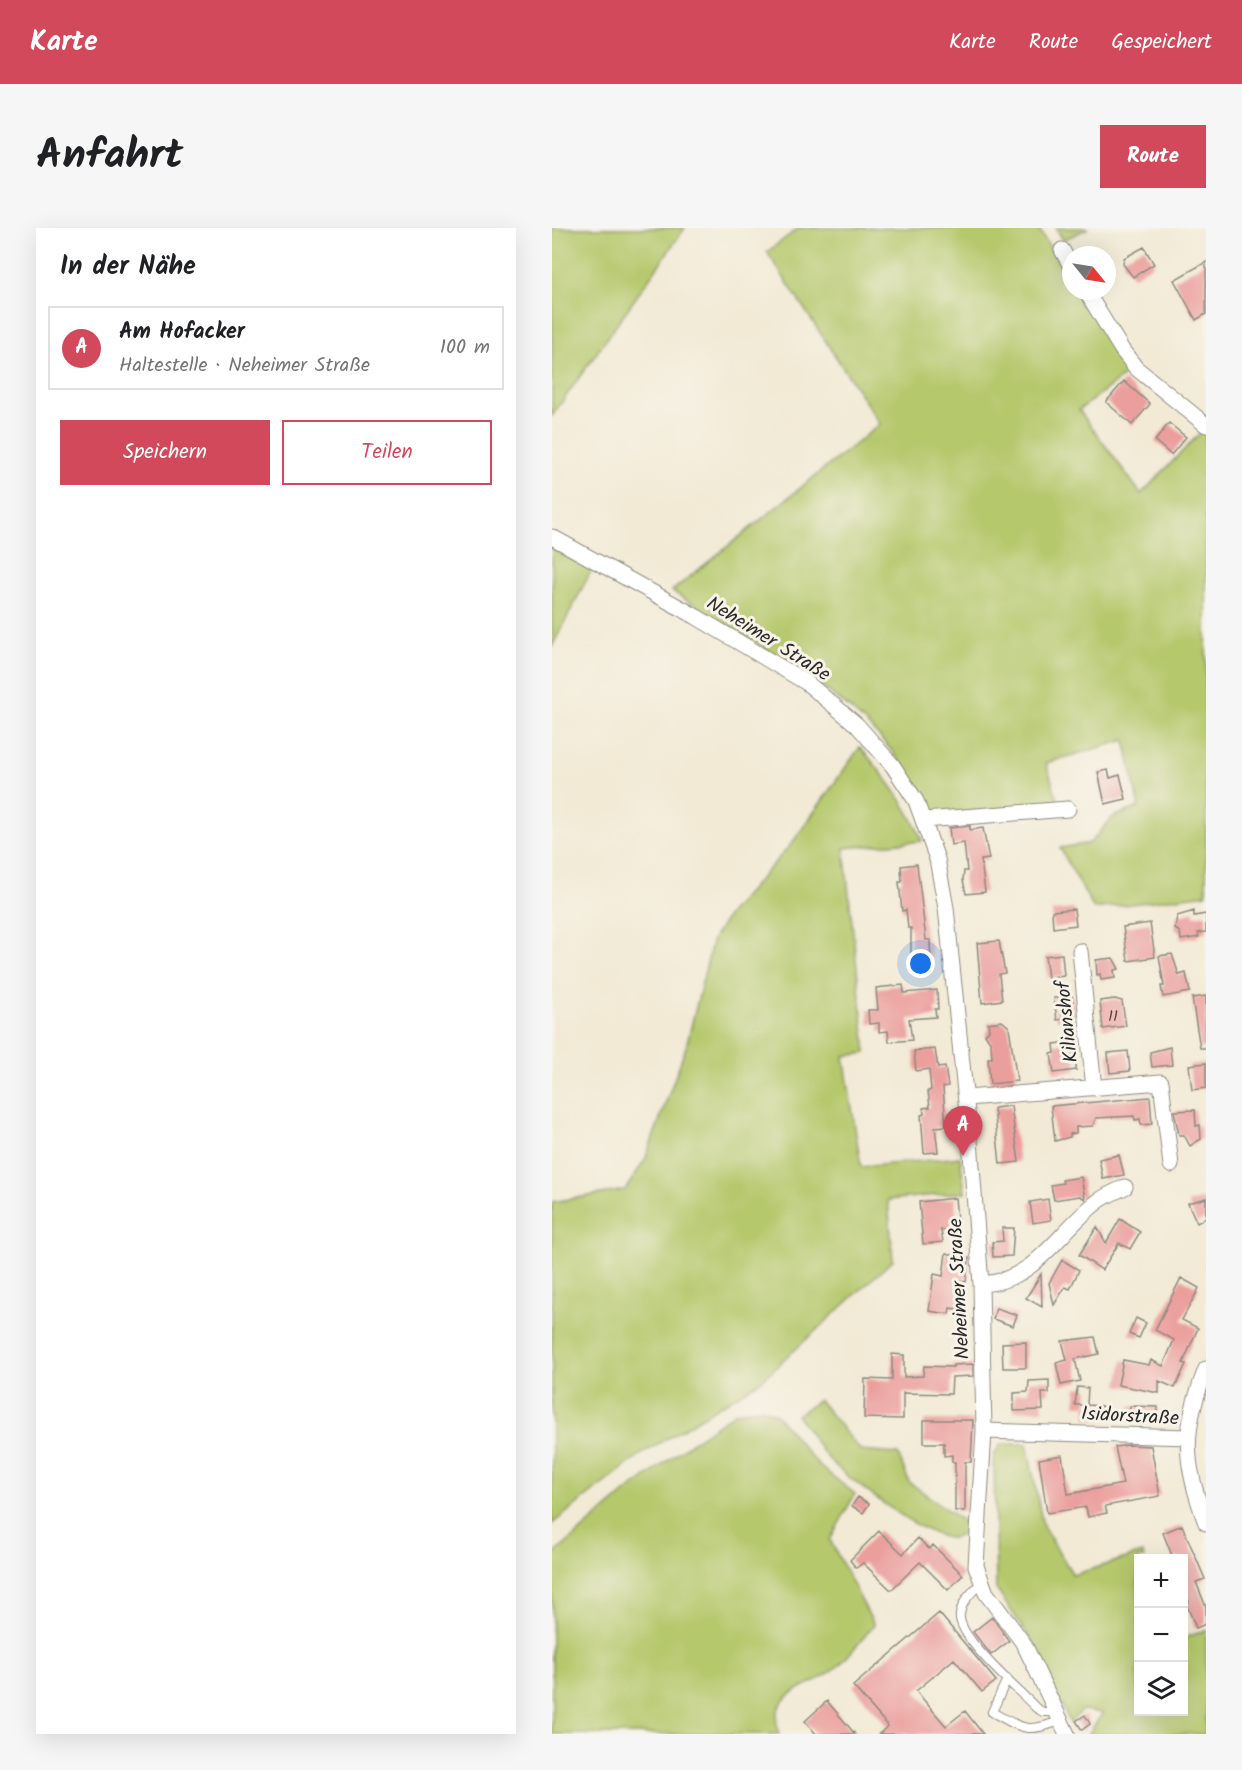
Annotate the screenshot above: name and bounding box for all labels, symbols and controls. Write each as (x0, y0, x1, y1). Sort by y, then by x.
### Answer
text: Karte (30, 20, 98, 65)
text: Karte (949, 26, 996, 59)
text: Route (1029, 26, 1078, 59)
text: Gespeichert (1111, 26, 1212, 59)
text: Anfahrt (36, 123, 183, 190)
button: Route (1100, 125, 1206, 188)
text: In der Nähe (60, 246, 196, 288)
north arrow (1062, 246, 1116, 300)
text: Am Hofacker (119, 315, 245, 350)
text: A (75, 332, 88, 364)
text: 100 m (440, 332, 490, 364)
text: Haltestelle · Neheimer Straße (119, 350, 370, 382)
button: Speichern (60, 420, 270, 485)
button: Teilen (282, 420, 492, 485)
street label: Neheimer Straße (699, 589, 836, 691)
your location (906, 949, 935, 978)
street label: Kilianshof (1048, 977, 1088, 1064)
house number: 11 (1108, 1004, 1118, 1029)
pin: A (944, 1106, 982, 1156)
street label: Neheimer Straße (940, 1217, 980, 1360)
street label: Isidorstraße (1080, 1398, 1180, 1436)
map controls (1134, 1554, 1188, 1716)
button: + (1134, 1554, 1188, 1608)
button: − (1134, 1608, 1188, 1662)
button: layers (1134, 1662, 1188, 1716)

